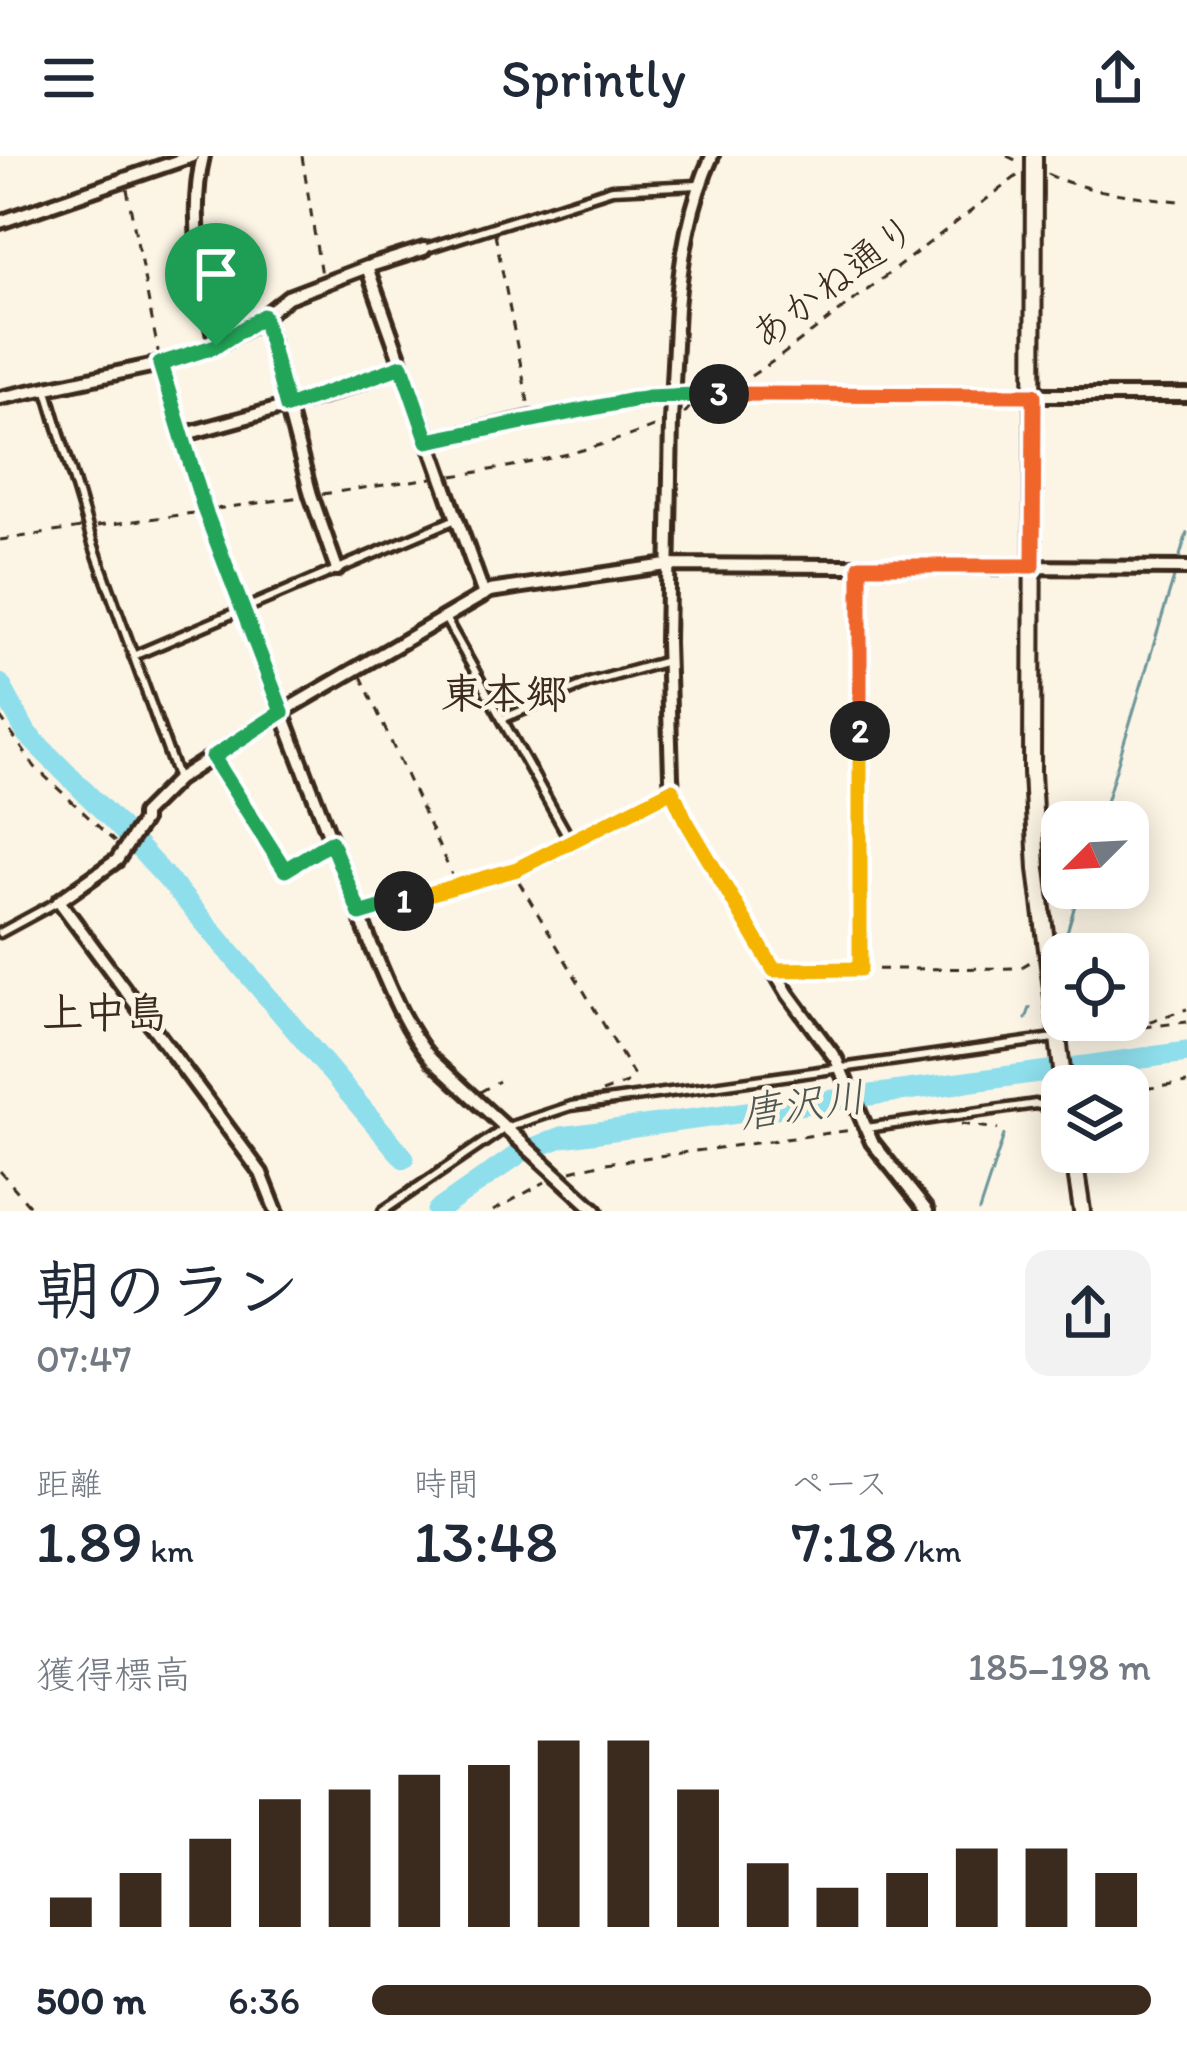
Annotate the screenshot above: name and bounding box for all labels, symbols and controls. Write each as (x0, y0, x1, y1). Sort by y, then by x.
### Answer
icon: menu (36, 45, 102, 111)
icon: share (1085, 45, 1151, 111)
text: Sprintly (501, 46, 686, 111)
street label: あかね通り (741, 204, 925, 359)
pin (165, 223, 267, 346)
icon: arrive (183, 241, 249, 307)
pin: 3 (689, 364, 749, 424)
text: 3 (710, 374, 728, 413)
district label: 東本郷 (441, 668, 567, 719)
pin: 2 (830, 701, 890, 761)
text: 2 (851, 711, 869, 750)
north arrow (1041, 801, 1149, 909)
map controls (1041, 801, 1149, 1173)
pin: 1 (374, 871, 434, 931)
text: 1 (396, 881, 412, 920)
button: locate (1041, 933, 1149, 1041)
district label: 上中島 (42, 987, 168, 1038)
button: layers (1041, 1065, 1149, 1173)
water label: 唐沢川 (736, 1070, 868, 1139)
text: 朝のラン (36, 1250, 300, 1330)
button: share (1025, 1250, 1151, 1376)
text: 07:47 (36, 1335, 132, 1382)
text: 距離 (36, 1464, 102, 1503)
text: 時間 (414, 1464, 480, 1503)
text: ペース (791, 1464, 888, 1503)
text: 1.89 (36, 1505, 143, 1577)
text: 13:48 (414, 1505, 558, 1577)
text: 7:18 (791, 1505, 897, 1577)
text: km (143, 1531, 194, 1570)
text: /km (897, 1531, 961, 1570)
text: 185–198 m (968, 1643, 1151, 1690)
text: 獲得標高 (36, 1651, 192, 1698)
text: 500 m (36, 1977, 146, 2024)
text: 6:36 (228, 1977, 300, 2024)

